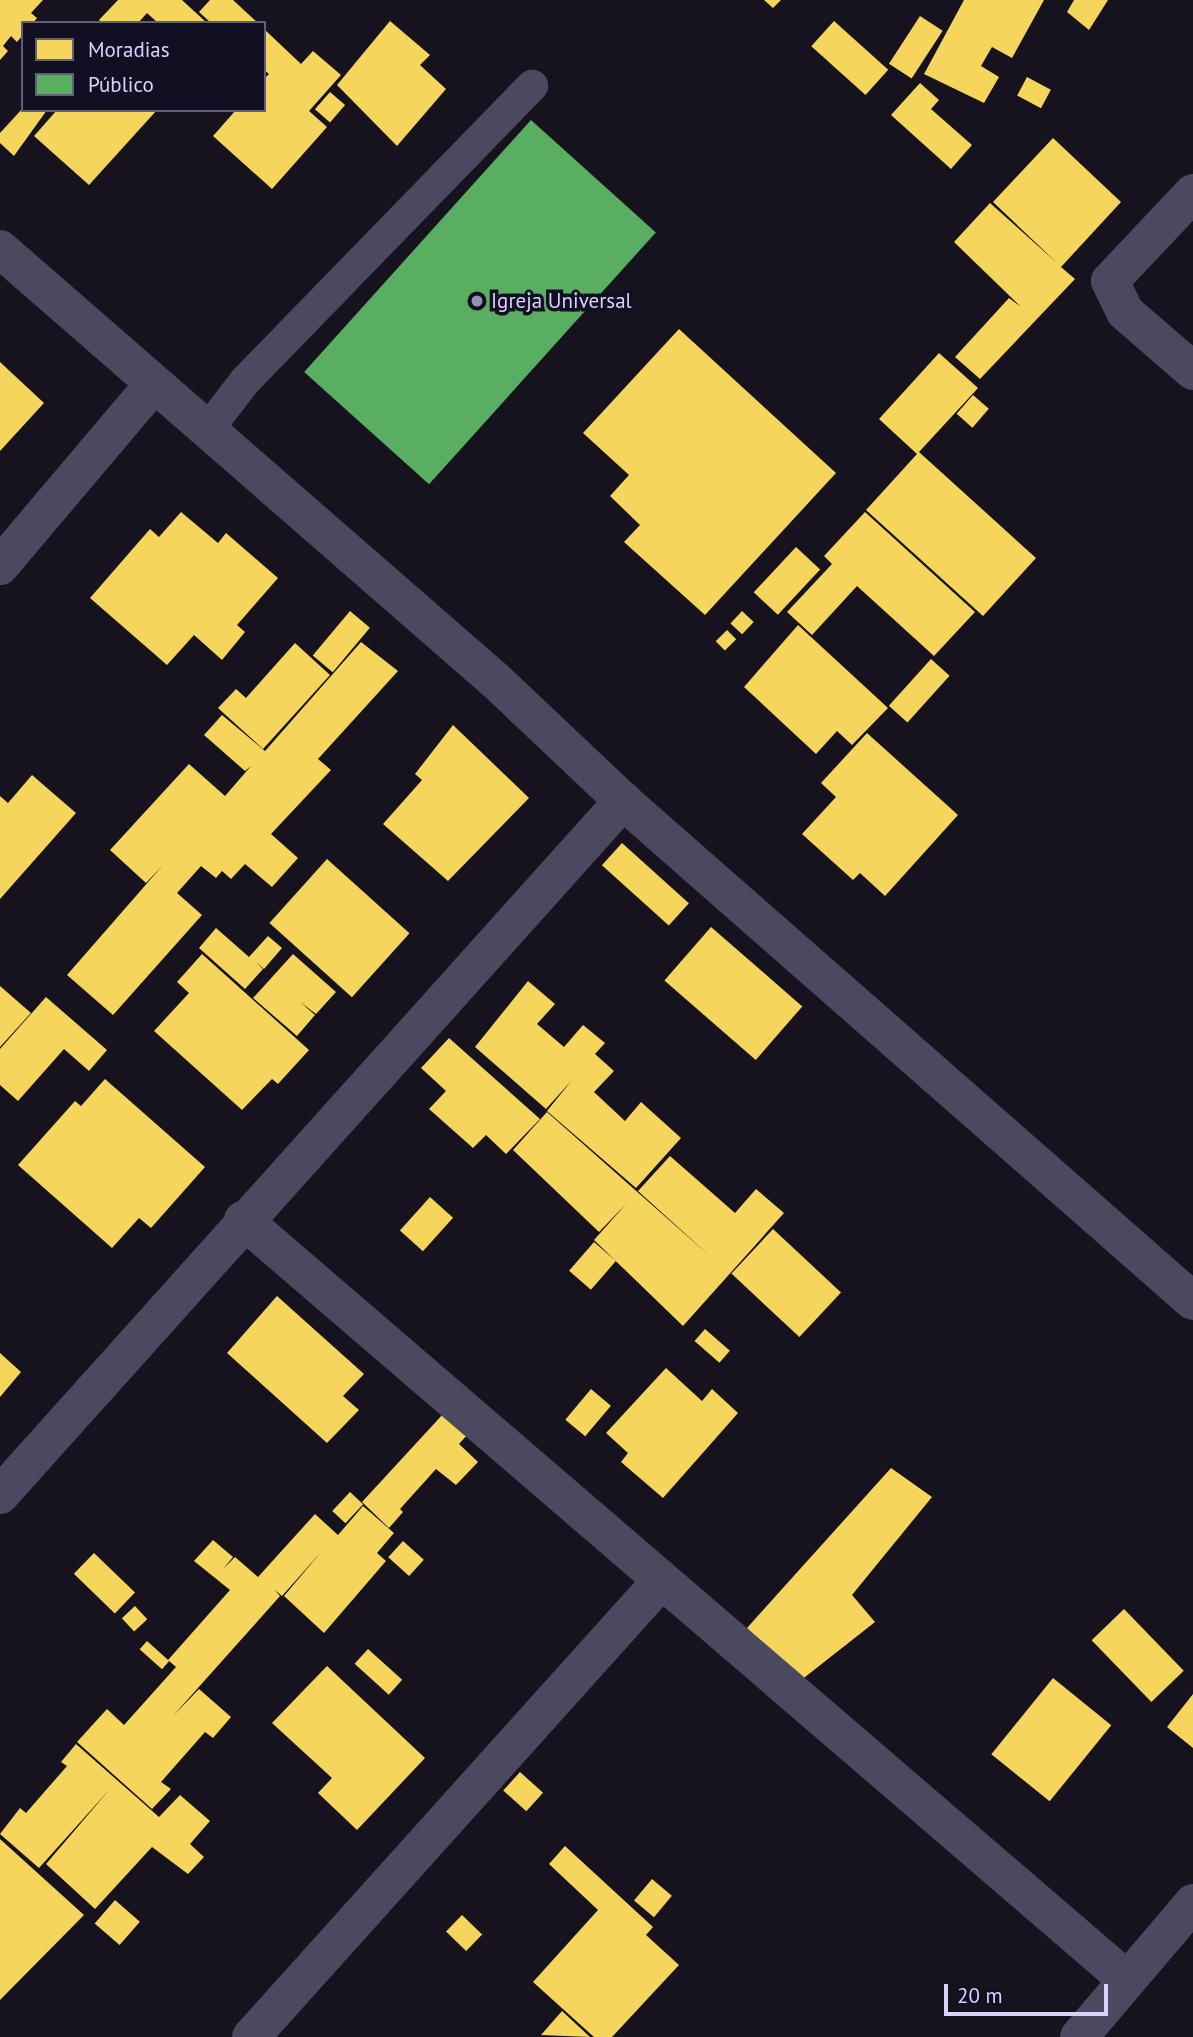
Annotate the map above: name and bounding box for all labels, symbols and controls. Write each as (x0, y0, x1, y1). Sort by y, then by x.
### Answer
legend (21, 21, 266, 112)
text: Moradias (88, 36, 170, 63)
text: Público (88, 71, 154, 98)
place label: Igreja Universal (491, 288, 632, 314)
marker: Igreja Universal (469, 293, 485, 309)
scale bar (948, 1970, 1112, 2014)
text: 20 m (957, 1982, 1003, 2009)

